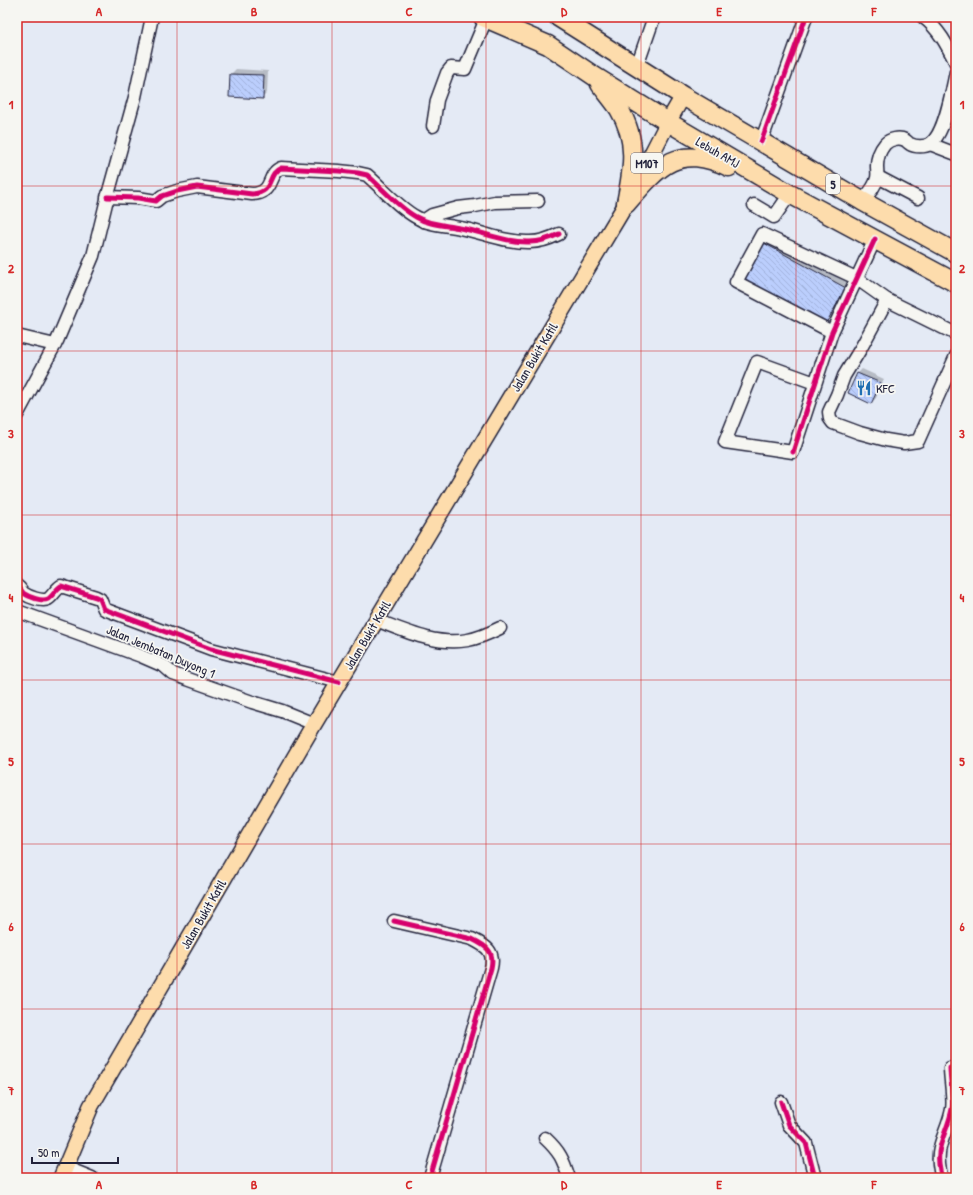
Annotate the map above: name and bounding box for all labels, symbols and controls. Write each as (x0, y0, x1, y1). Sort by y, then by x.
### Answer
text: A (96, 2, 103, 20)
text: B (251, 2, 258, 20)
text: C (405, 2, 413, 20)
text: D (561, 2, 568, 20)
text: E (716, 2, 722, 20)
text: F (871, 2, 878, 20)
text: 1 (9, 95, 14, 113)
text: 1 (960, 95, 965, 113)
street label: Lebuh AMJ (693, 132, 743, 172)
road number: M107 (631, 153, 663, 173)
road number: 5 (826, 174, 840, 194)
text: 2 (8, 259, 15, 277)
text: 2 (959, 259, 966, 277)
street label: Jalan Bukit Katil (506, 319, 562, 395)
restaurant icon: KFC (855, 379, 873, 397)
place label: KFC (876, 379, 895, 397)
text: 3 (8, 424, 14, 442)
text: 3 (959, 424, 965, 442)
text: 4 (9, 588, 14, 606)
text: 4 (960, 588, 965, 606)
street label: Jalan Bukit Katil (339, 597, 395, 673)
street label: Jalan Jembatan Duyong 1 (104, 620, 218, 682)
text: 5 (8, 752, 14, 770)
text: 5 (959, 752, 965, 770)
street label: Jalan Bukit Katil (176, 875, 230, 952)
text: 6 (8, 917, 14, 935)
text: 6 (959, 917, 965, 935)
text: 7 (7, 1081, 15, 1099)
text: 7 (958, 1081, 966, 1099)
scale bar (32, 1139, 118, 1165)
text: 50 m (38, 1144, 59, 1161)
text: A (96, 1175, 103, 1193)
text: B (251, 1175, 258, 1193)
text: C (405, 1175, 413, 1193)
text: D (561, 1175, 568, 1193)
text: E (716, 1175, 722, 1193)
text: F (871, 1175, 878, 1193)

